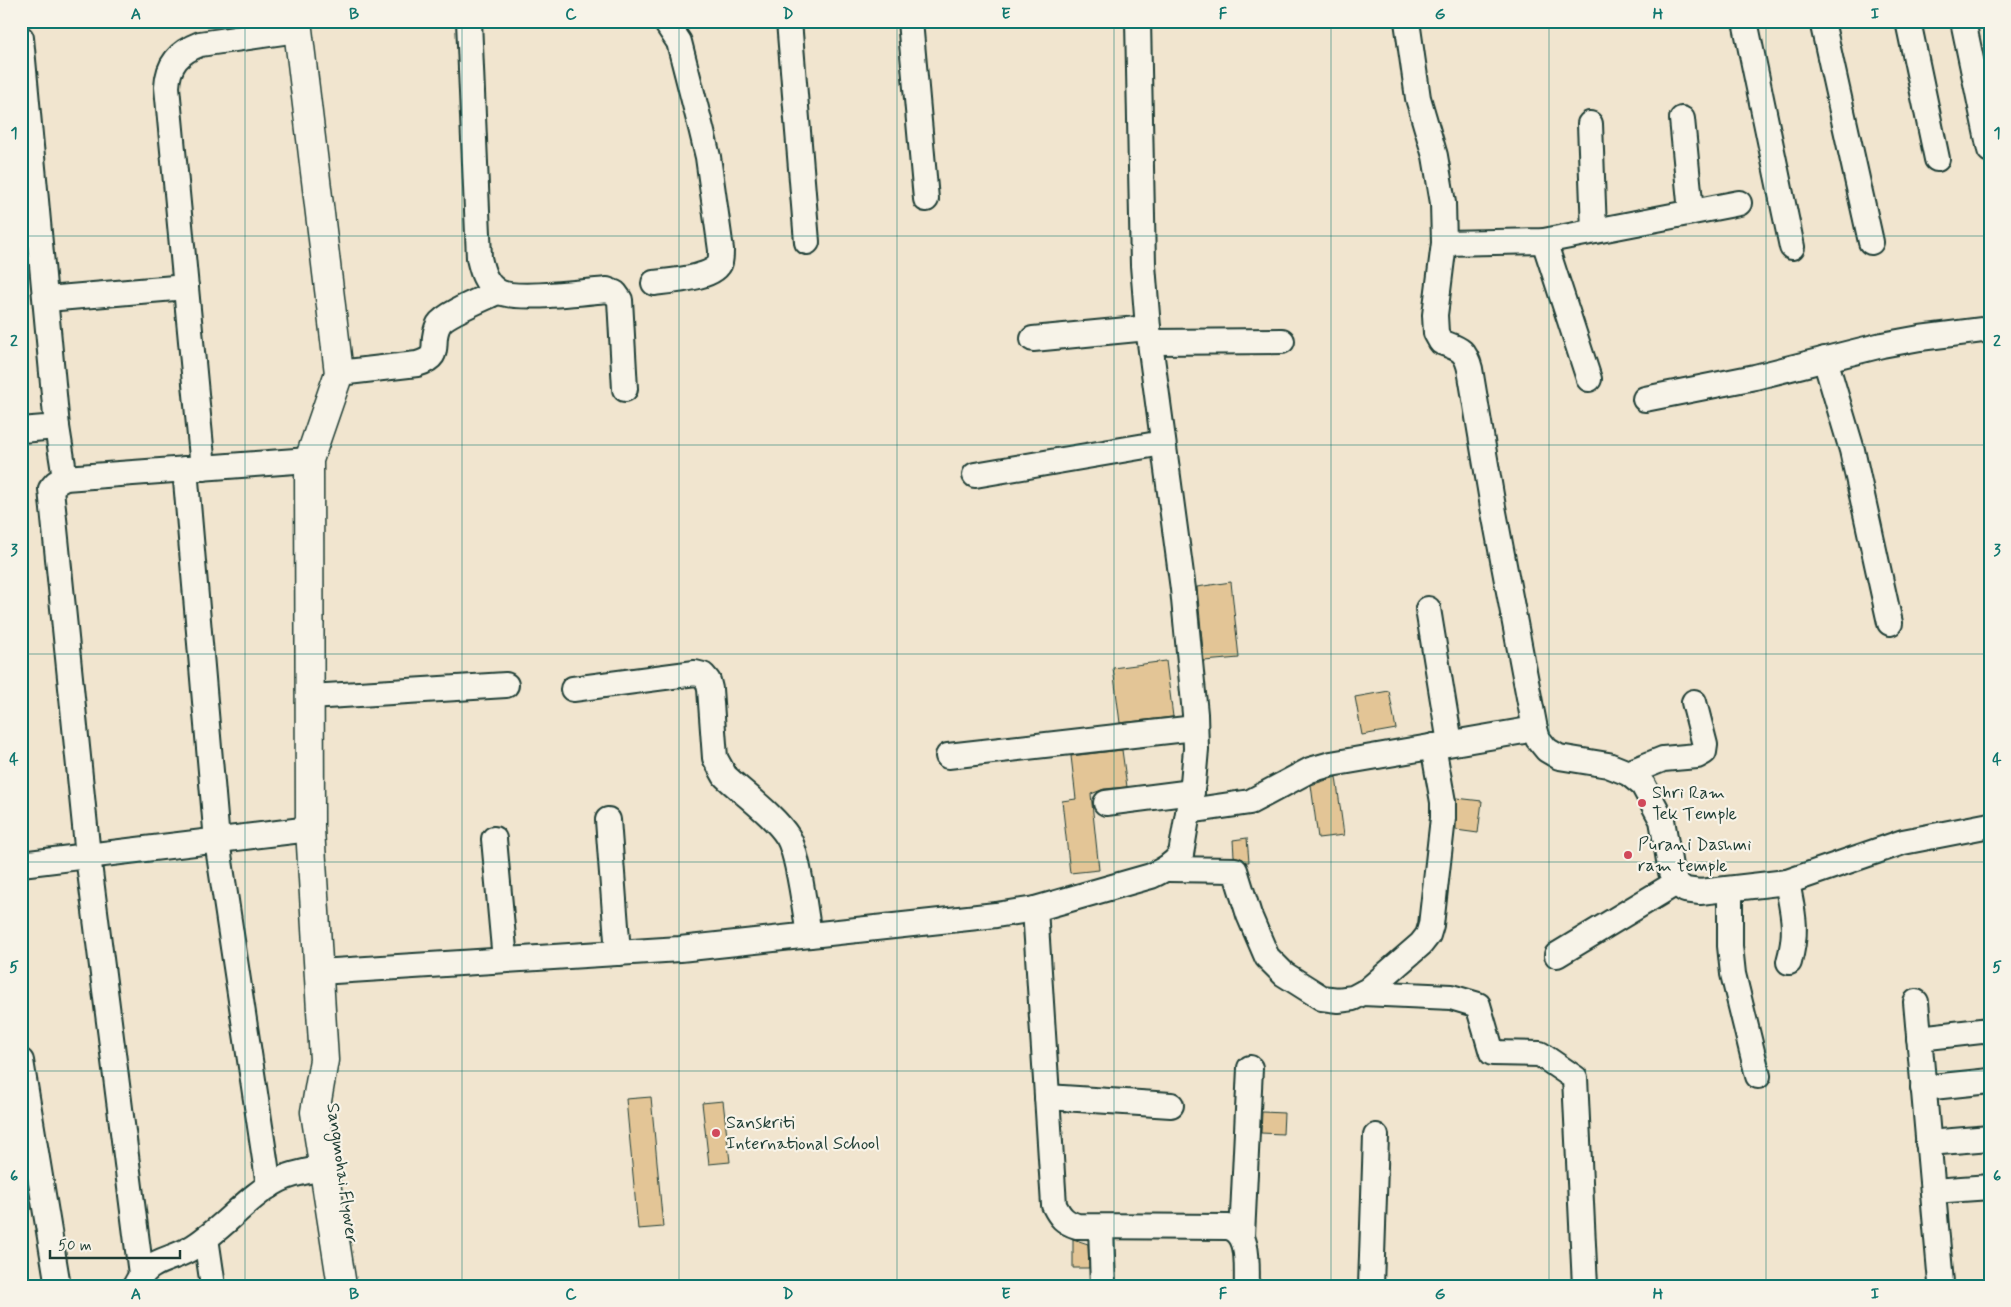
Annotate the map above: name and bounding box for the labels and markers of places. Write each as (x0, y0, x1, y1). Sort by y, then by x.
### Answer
place label: Shri Ram Tek Temple (1652, 781, 1737, 826)
marker: Shri Ram Tek Temple (1636, 797, 1648, 809)
place label: Purani Dashmi ram temple (1638, 833, 1751, 878)
marker: Purani Dashmi ram temple (1622, 849, 1634, 861)
place label: Sanskriti International School (726, 1111, 880, 1156)
marker: Sanskriti International School (710, 1127, 722, 1139)

